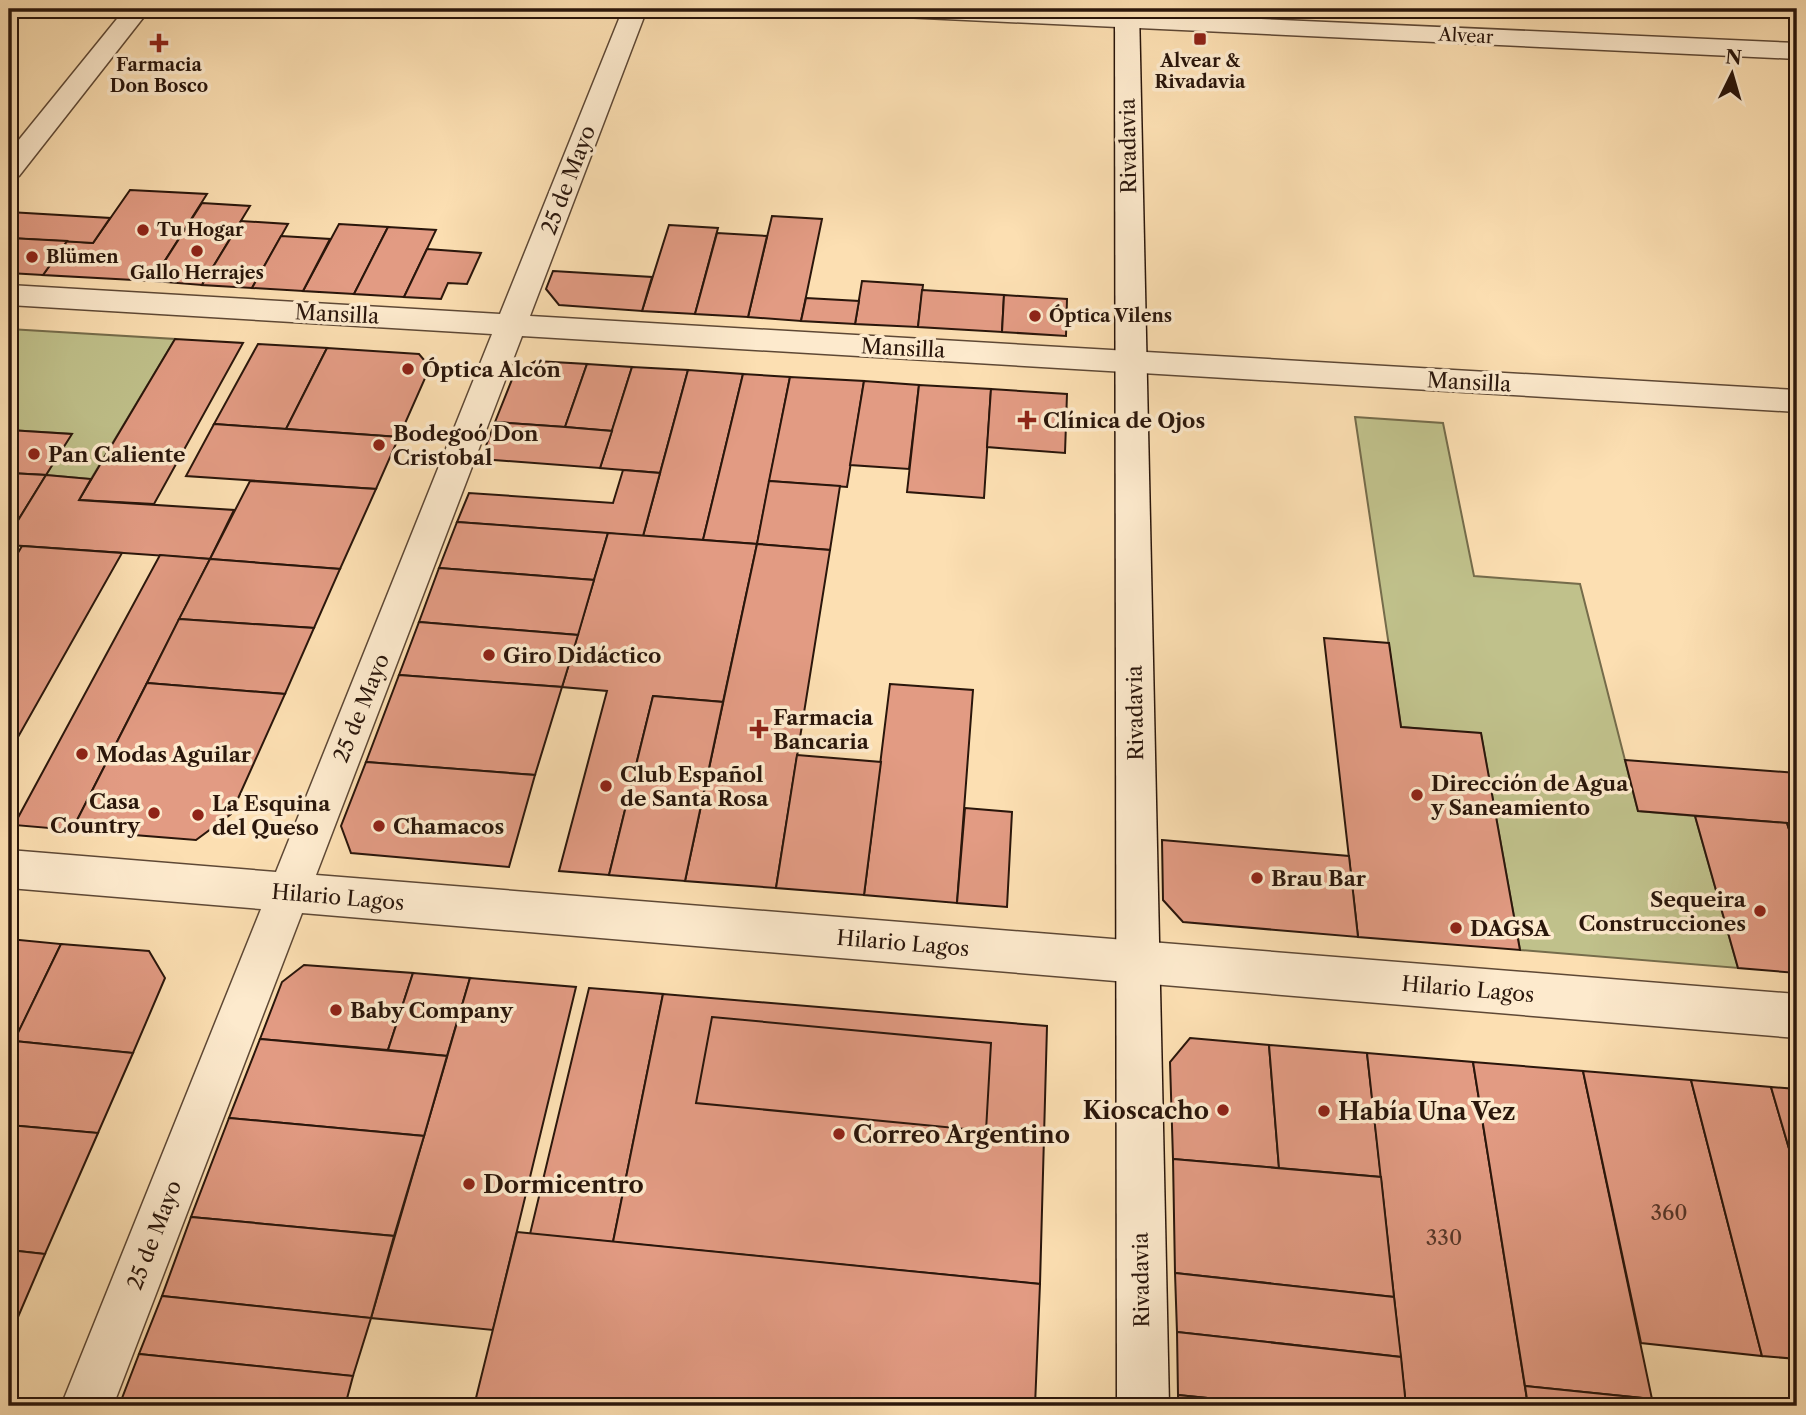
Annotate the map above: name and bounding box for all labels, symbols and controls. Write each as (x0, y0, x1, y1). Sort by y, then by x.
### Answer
street label: Alvear (1437, 24, 1494, 48)
marker: Alvear & Rivadavia (1192, 31, 1208, 47)
marker: Farmacia Don Bosco (151, 35, 167, 51)
north arrow (1698, 38, 1768, 108)
text: N (1724, 45, 1743, 70)
place label: Alvear & Rivadavia (1154, 50, 1246, 93)
place label: Farmacia Don Bosco (110, 54, 208, 97)
street label: Rivadavia (1115, 97, 1141, 194)
street label: 25 de Mayo (536, 122, 600, 238)
place label: Tu Hogar (157, 219, 244, 241)
marker: Tu Hogar (135, 222, 151, 238)
marker: Gallo Herrajes (189, 243, 205, 259)
place label: Blümen (46, 246, 119, 268)
marker: Blümen (24, 249, 40, 265)
place label: Gallo Herrajes (130, 262, 264, 284)
street label: Mansilla (294, 299, 381, 329)
place label: Óptica Vilens (1049, 304, 1172, 327)
marker: Óptica Vilens (1027, 308, 1043, 324)
street label: Mansilla (860, 333, 947, 363)
place label: Óptica Alcón (422, 357, 562, 382)
marker: Óptica Alcón (400, 361, 416, 377)
street label: Mansilla (1426, 367, 1513, 397)
place label: Clínica de Ojos (1043, 408, 1205, 433)
marker: Clínica de Ojos (1017, 410, 1037, 430)
place label: Bodegoó Don Cristobal (393, 421, 539, 470)
marker: Bodegoó Don Cristobal (371, 437, 387, 453)
place label: Pan Caliente (48, 442, 186, 467)
marker: Pan Caliente (26, 446, 42, 462)
place label: Giro Didáctico (503, 643, 661, 668)
marker: Giro Didáctico (481, 647, 497, 663)
street label: 25 de Mayo (328, 650, 394, 766)
street label: Rivadavia (1122, 664, 1148, 761)
place label: Farmacia Bancaria (773, 705, 874, 754)
marker: Farmacia Bancaria (751, 721, 767, 737)
place label: Modas Aguilar (96, 742, 252, 767)
marker: Modas Aguilar (74, 746, 90, 762)
place label: Club Español de Santa Rosa (620, 762, 769, 811)
place label: Dirección de Agua y Saneamiento (1430, 771, 1629, 820)
marker: Club Español de Santa Rosa (598, 778, 614, 794)
marker: Dirección de Agua y Saneamiento (1409, 787, 1425, 803)
place label: Casa Country (50, 789, 141, 838)
place label: La Esquina del Queso (212, 791, 331, 840)
marker: Casa Country (146, 805, 162, 821)
marker: La Esquina del Queso (190, 807, 206, 823)
place label: Chamacos (393, 814, 504, 839)
marker: Chamacos (371, 818, 387, 834)
place label: Brau Bar (1271, 866, 1367, 891)
marker: Brau Bar (1249, 870, 1265, 886)
street label: Hilario Lagos (271, 879, 405, 915)
place label: Sequeira Construcciones (1578, 887, 1747, 936)
marker: Sequeira Construcciones (1752, 903, 1768, 919)
place label: DAGSA (1470, 916, 1551, 941)
marker: DAGSA (1448, 920, 1464, 936)
street label: Hilario Lagos (836, 925, 970, 961)
street label: Hilario Lagos (1401, 971, 1535, 1007)
place label: Baby Company (350, 998, 514, 1023)
marker: Baby Company (328, 1002, 344, 1018)
place label: Kioscacho (1083, 1096, 1209, 1125)
place label: Había Una Vez (1338, 1097, 1516, 1126)
marker: Kioscacho (1215, 1102, 1231, 1118)
marker: Había Una Vez (1316, 1103, 1332, 1119)
place label: Correo Argentino (853, 1120, 1070, 1149)
marker: Correo Argentino (831, 1126, 847, 1142)
place label: Dormicentro (483, 1170, 644, 1199)
marker: Dormicentro (461, 1176, 477, 1192)
street label: 25 de Mayo (122, 1177, 186, 1293)
house number: 360 (1650, 1200, 1688, 1225)
house number: 330 (1426, 1225, 1462, 1250)
street label: Rivadavia (1128, 1231, 1154, 1328)

